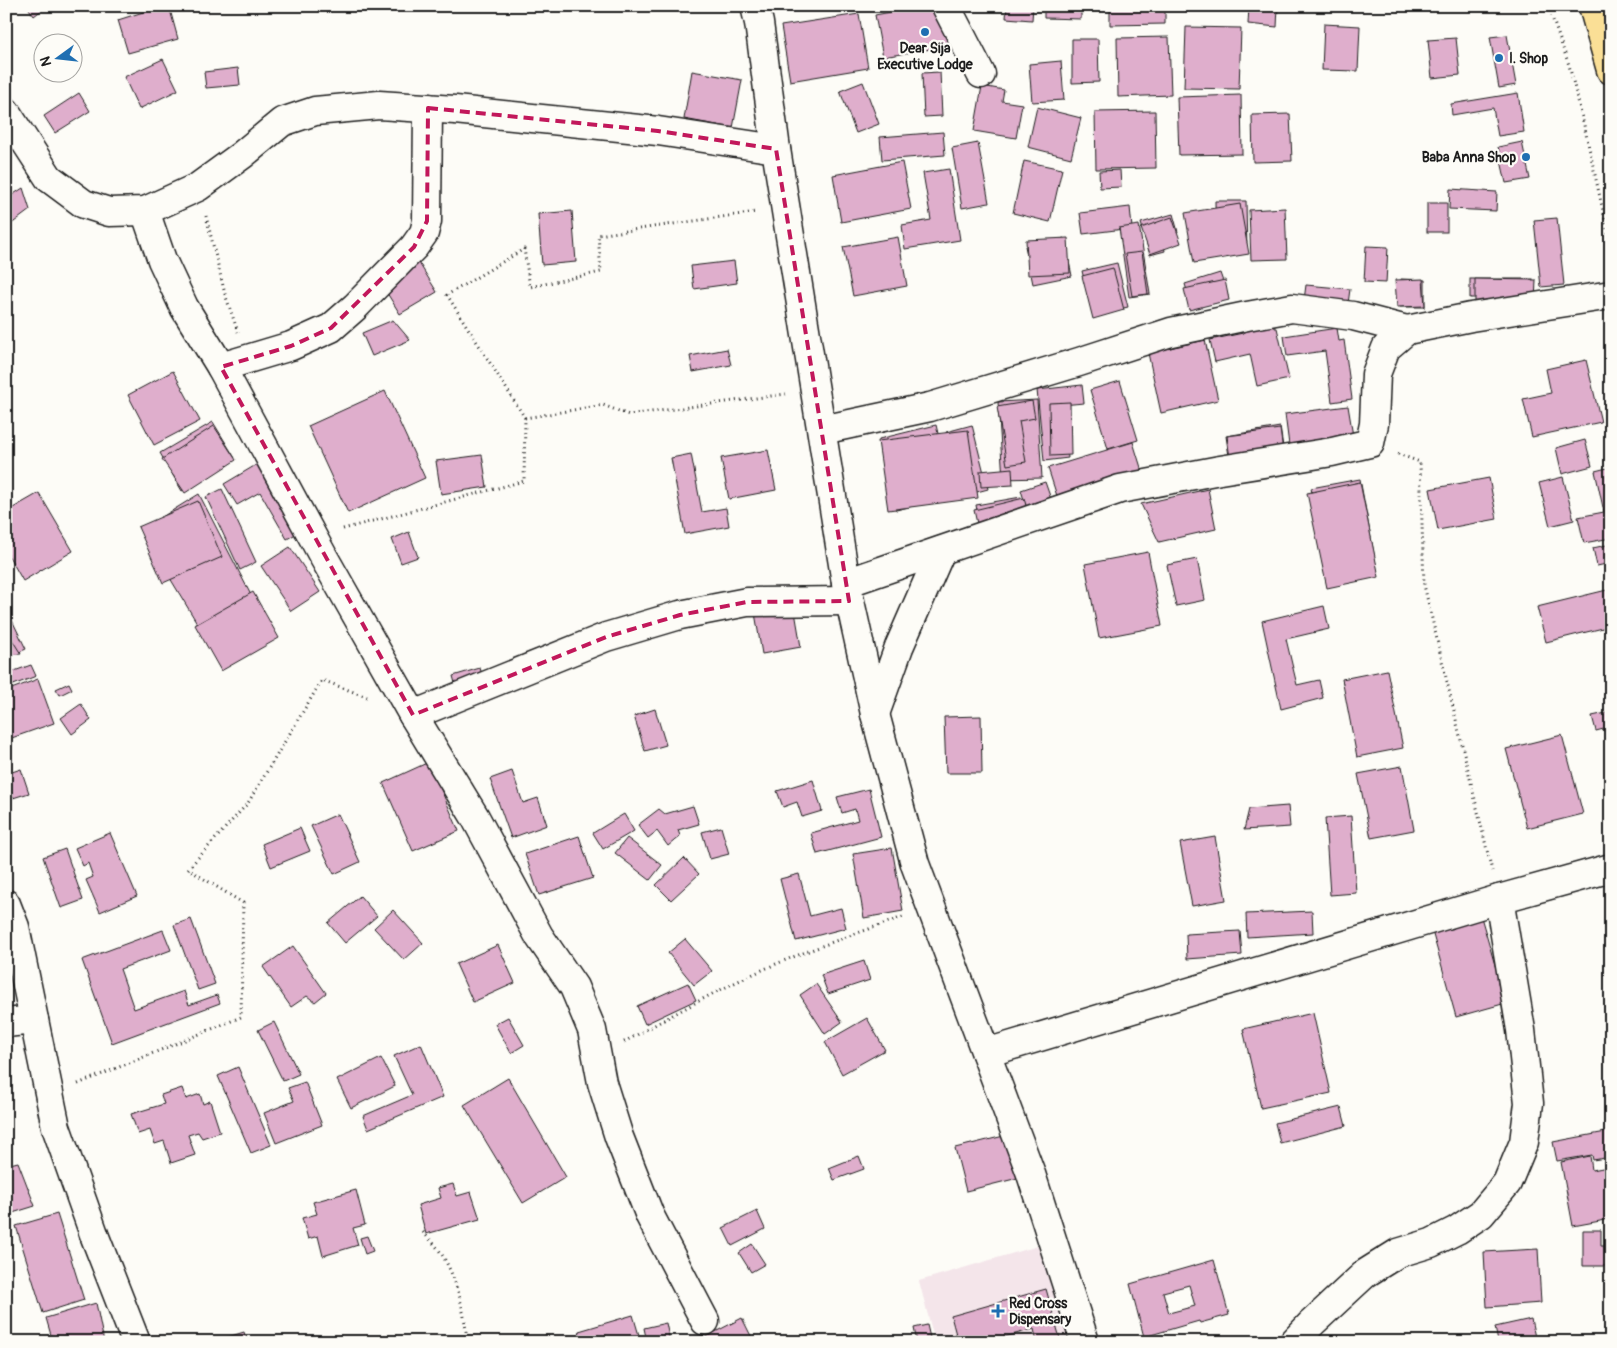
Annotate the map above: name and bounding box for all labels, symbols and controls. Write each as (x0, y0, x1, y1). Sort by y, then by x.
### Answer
marker: Dear Sija Executive Lodge (919, 26, 931, 38)
north arrow (32, 32, 82, 82)
place label: Dear Sija Executive Lodge (877, 40, 974, 73)
place label: I. Shop (1509, 50, 1548, 67)
marker: I. Shop (1493, 52, 1505, 64)
text: N (36, 54, 55, 68)
place label: Baba Anna Shop (1422, 149, 1516, 166)
marker: Baba Anna Shop (1520, 151, 1532, 163)
place label: Red Cross Dispensary (1009, 1295, 1071, 1328)
marker: Red Cross Dispensary (991, 1304, 1005, 1318)

